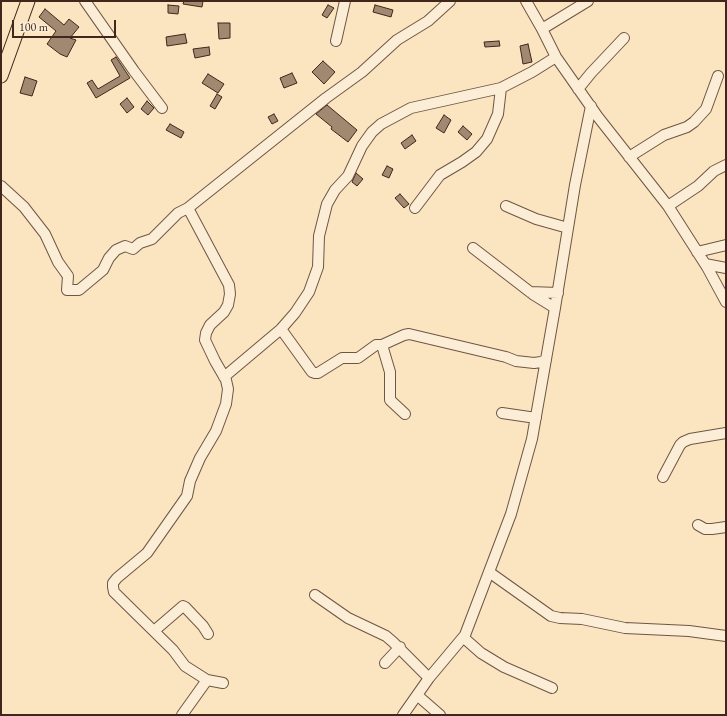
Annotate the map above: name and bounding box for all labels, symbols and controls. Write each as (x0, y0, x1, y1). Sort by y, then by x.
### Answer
scale bar (14, 12, 118, 38)
text: 100 m (19, 19, 48, 35)

